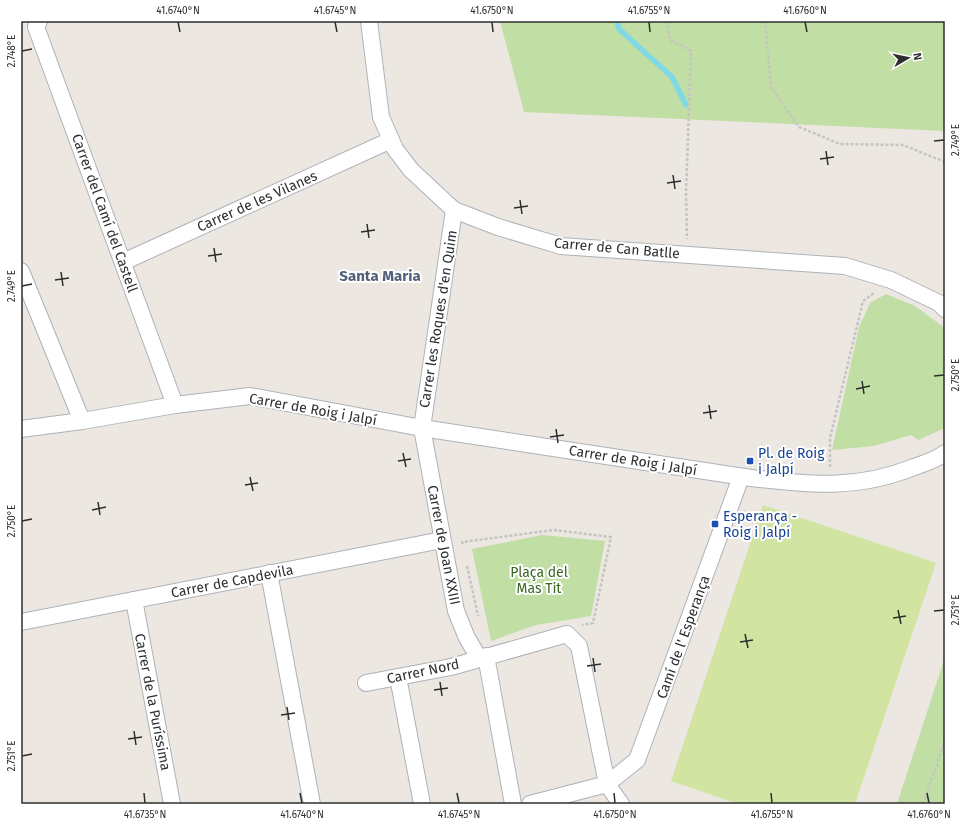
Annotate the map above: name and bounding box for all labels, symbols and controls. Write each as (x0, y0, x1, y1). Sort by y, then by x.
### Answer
text: 41.6740°N (156, 5, 200, 17)
text: 41.6745°N (314, 5, 356, 17)
text: 41.6750°N (470, 5, 514, 17)
text: 41.6755°N (628, 5, 670, 17)
text: 41.6760°N (783, 5, 827, 17)
text: 2.748°E (6, 35, 18, 67)
north arrow (888, 38, 928, 78)
text: N (910, 52, 924, 61)
text: 2.749°E (950, 124, 962, 156)
street label: Carrer del Camí del Castell (68, 132, 141, 295)
street label: Carrer de les Vilanes (194, 167, 320, 236)
street label: Carrer les Roques d'en Quim (416, 229, 461, 409)
street label: Carrer de Can Batlle (553, 235, 681, 262)
district label: Santa Maria (339, 267, 421, 285)
text: 2.749°E (6, 270, 18, 302)
text: 2.750°E (950, 359, 962, 391)
street label: Carrer de Roig i Jalpí (248, 390, 378, 429)
street label: Carrer de Roig i Jalpí (568, 442, 698, 479)
place label: Pl. de Roig i Jalpí (758, 445, 825, 478)
marker: Pl. de Roig i Jalpí (745, 456, 755, 466)
street label: Carrer de Joan XXIII (424, 484, 463, 606)
text: 2.750°E (6, 505, 18, 537)
place label: Esperança - Roig i Jalpí (723, 508, 797, 541)
marker: Esperança - Roig i Jalpí (710, 519, 720, 529)
street label: Carrer de Capdevila (169, 561, 295, 602)
park label: Plaça del Mas Tit (510, 564, 568, 597)
street label: Camí de l' Esperança (653, 573, 714, 701)
text: 2.751°E (950, 594, 962, 626)
street label: Carrer de la Puríssima (131, 632, 174, 772)
street label: Carrer Nord (385, 656, 461, 687)
text: 2.751°E (6, 740, 18, 772)
text: 41.6735°N (124, 809, 166, 821)
text: 41.6740°N (280, 809, 324, 821)
text: 41.6745°N (438, 809, 480, 821)
text: 41.6750°N (593, 809, 637, 821)
text: 41.6755°N (751, 809, 793, 821)
text: 41.6760°N (907, 809, 951, 821)

